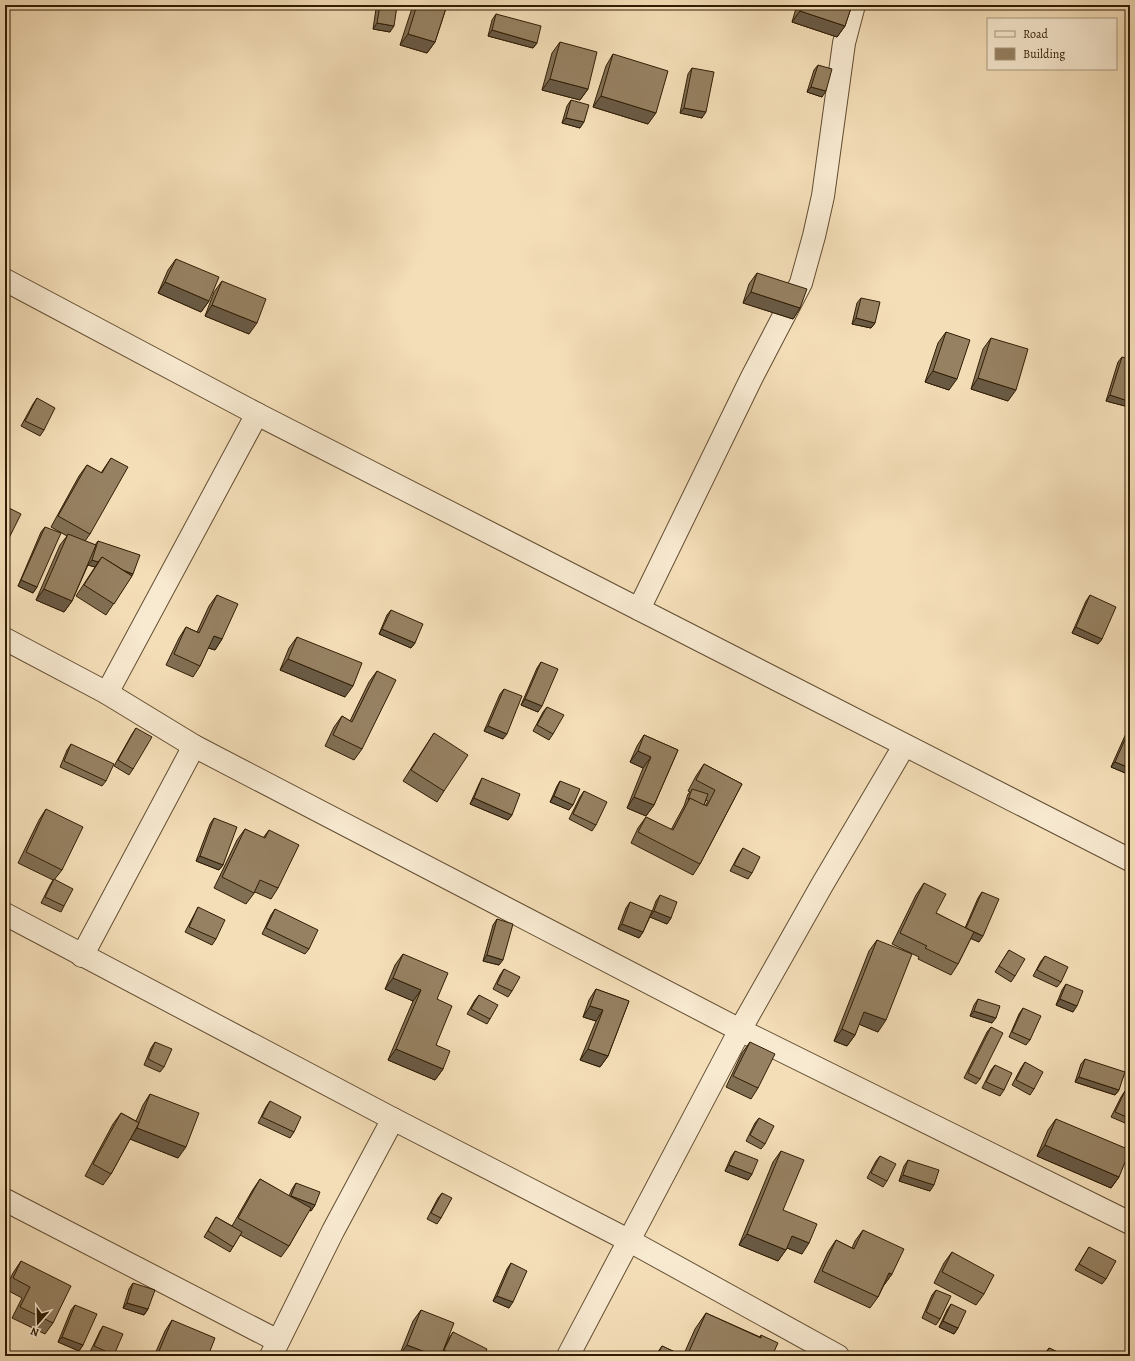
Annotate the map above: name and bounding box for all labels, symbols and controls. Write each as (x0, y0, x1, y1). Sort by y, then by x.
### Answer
legend (987, 18, 1117, 70)
text: Road (1023, 26, 1049, 42)
text: Building (1023, 46, 1065, 62)
north arrow (18, 1303, 58, 1343)
text: N (28, 1324, 41, 1340)

